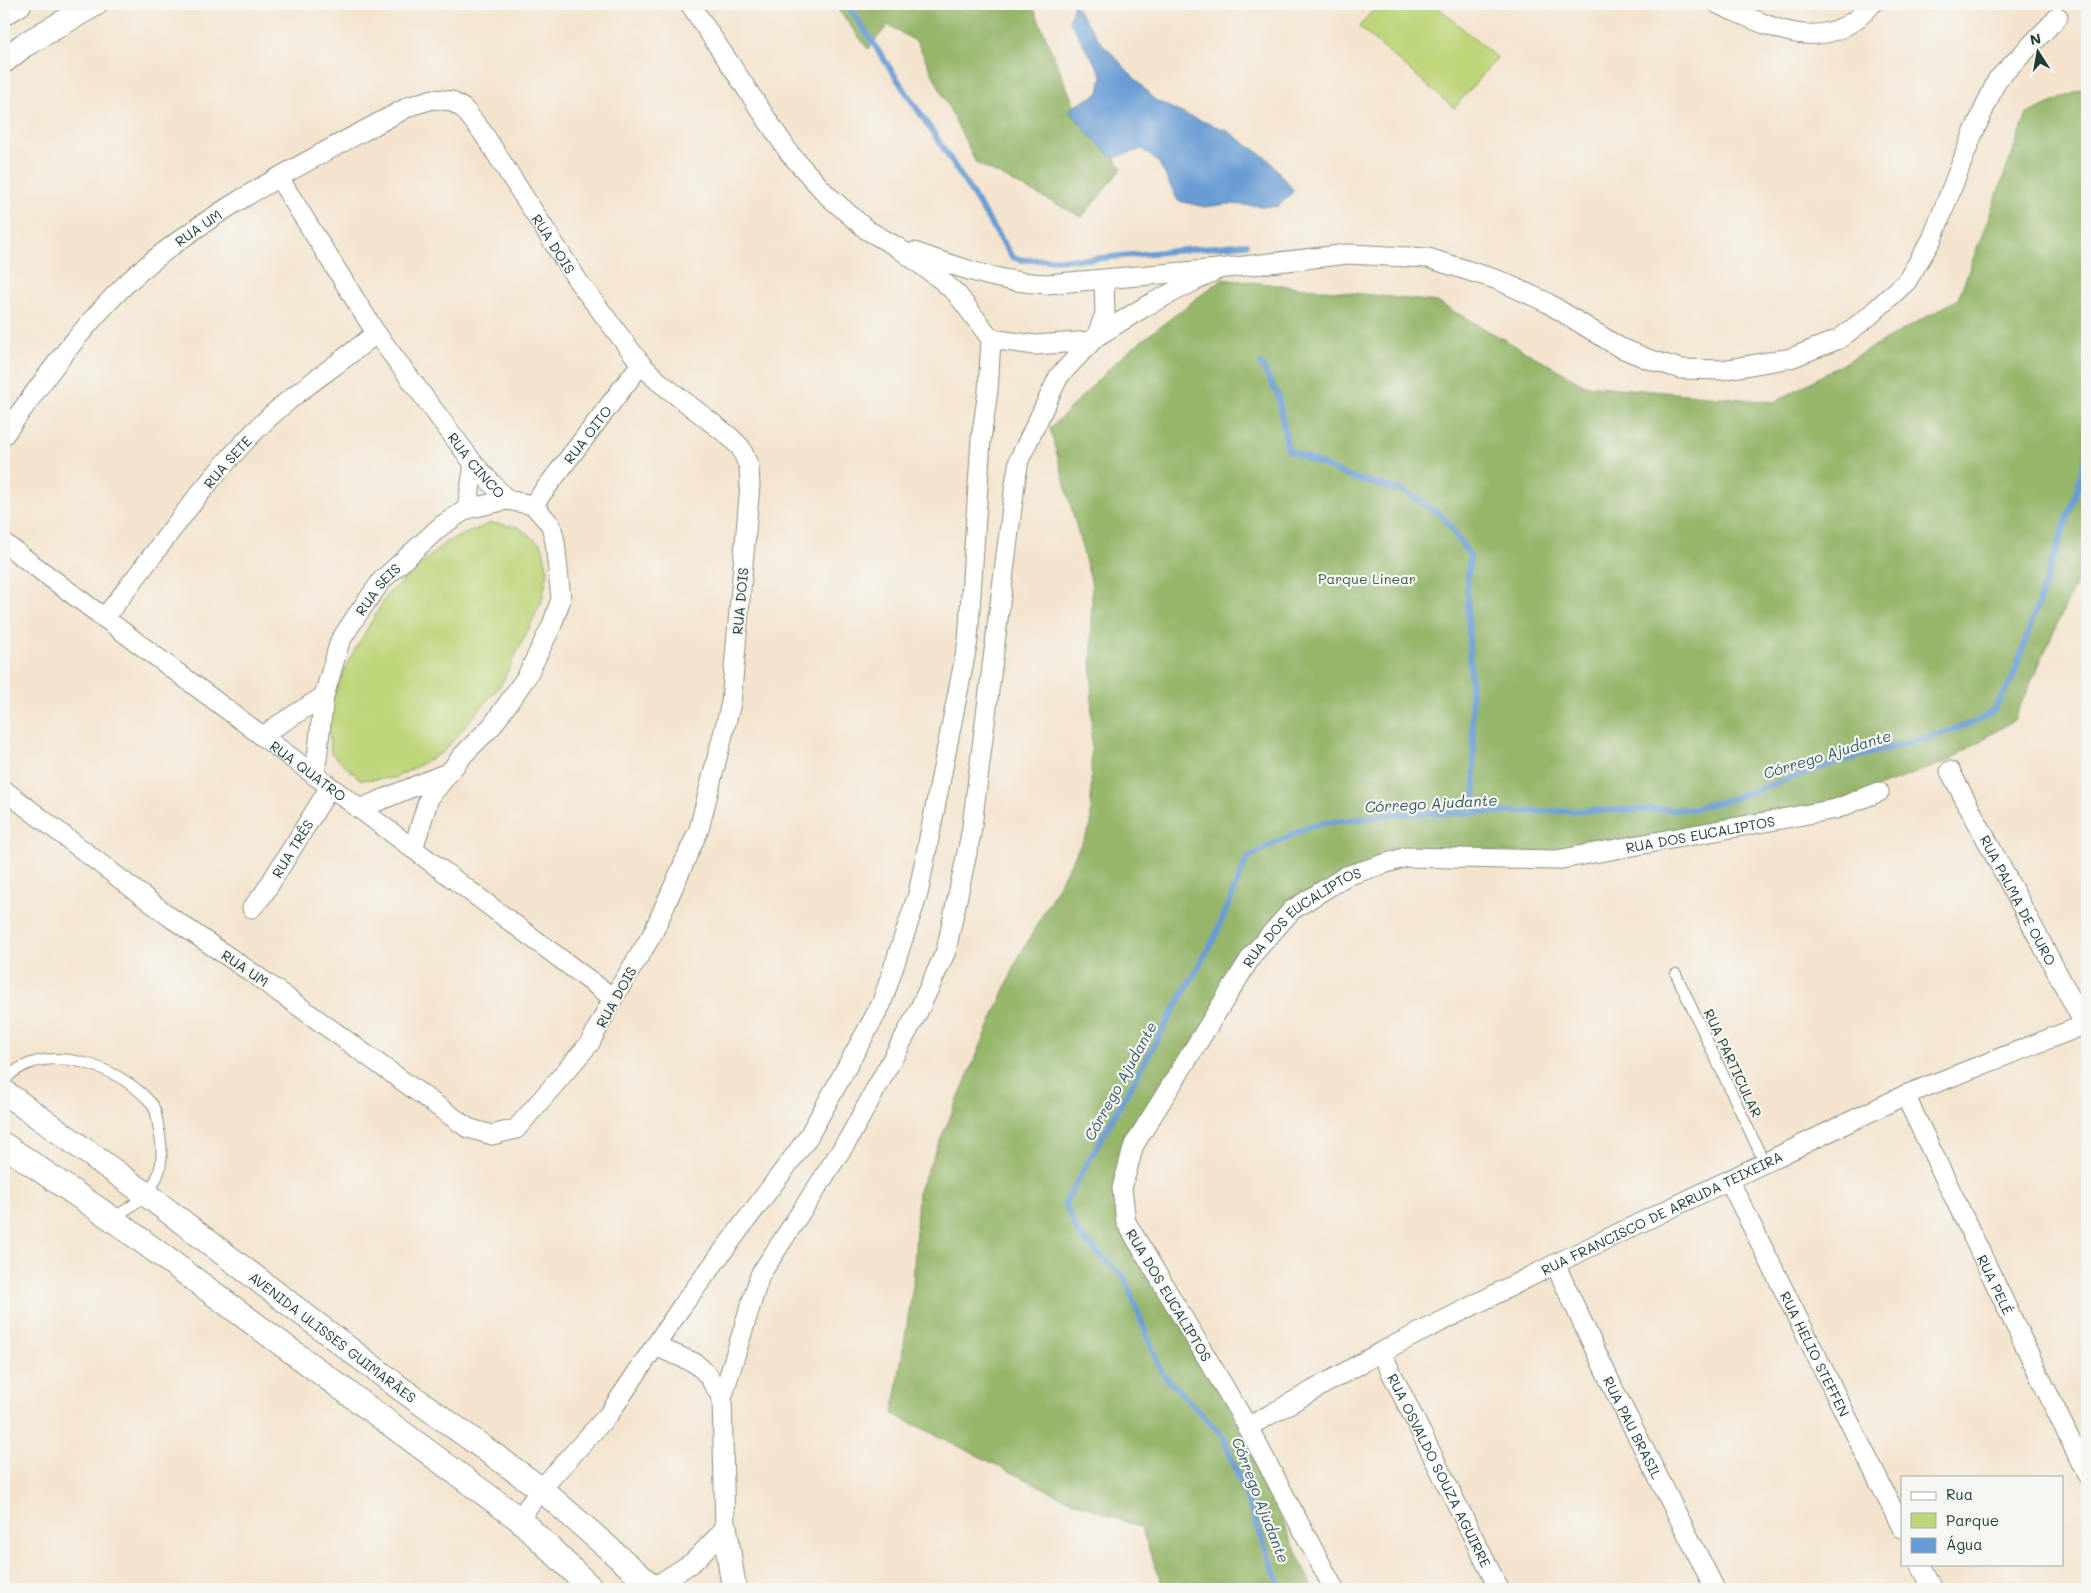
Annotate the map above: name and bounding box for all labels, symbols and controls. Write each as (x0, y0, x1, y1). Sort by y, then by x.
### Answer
north arrow (2014, 28, 2064, 78)
text: N (2028, 28, 2042, 49)
street label: RUA UM (171, 205, 225, 250)
street label: RUA DOIS (528, 210, 580, 277)
street label: RUA OITO (559, 401, 616, 467)
street label: RUA CINCO (444, 428, 510, 502)
street label: RUA SETE (199, 431, 255, 492)
street label: RUA SEIS (350, 558, 404, 619)
street label: RUA DOIS (728, 567, 752, 635)
park label: Parque Linear (1318, 569, 1416, 588)
water label: Córrego Ajudante (1760, 725, 1894, 783)
street label: RUA QUATRO (267, 736, 350, 805)
water label: Córrego Ajudante (1364, 790, 1498, 816)
street label: RUA DOS EUCALIPTOS (1624, 811, 1777, 857)
street label: RUA TRÊS (267, 815, 317, 881)
street label: RUA PALMA DE OURO (1976, 831, 2061, 968)
street label: RUA DOS EUCALIPTOS (1238, 862, 1364, 971)
street label: RUA UM (218, 945, 272, 991)
street label: RUA DOIS (591, 963, 641, 1031)
street label: RUA PARTICULAR (1699, 1006, 1767, 1120)
water label: Córrego Ajudante (1079, 1018, 1161, 1144)
street label: RUA FRANCISCO DE ARRUDA TEIXEIRA (1538, 1146, 1785, 1279)
street label: RUA DOS EUCALIPTOS (1122, 1225, 1216, 1365)
street label: RUA PELÉ (1973, 1251, 2018, 1318)
street label: AVENIDA ULISSES GUIMARÃES (245, 1267, 420, 1406)
street label: RUA HELIO STEFFEN (1776, 1288, 1854, 1419)
street label: RUA OSVALDO SOUZA AGUIRRE (1384, 1370, 1496, 1570)
street label: RUA PAU BRASIL (1599, 1373, 1667, 1482)
water label: Córrego Ajudante (1228, 1434, 1294, 1566)
legend (1901, 1476, 2064, 1566)
text: Rua (1946, 1484, 1973, 1504)
text: Parque (1946, 1510, 1999, 1530)
text: Água (1946, 1534, 1983, 1554)

